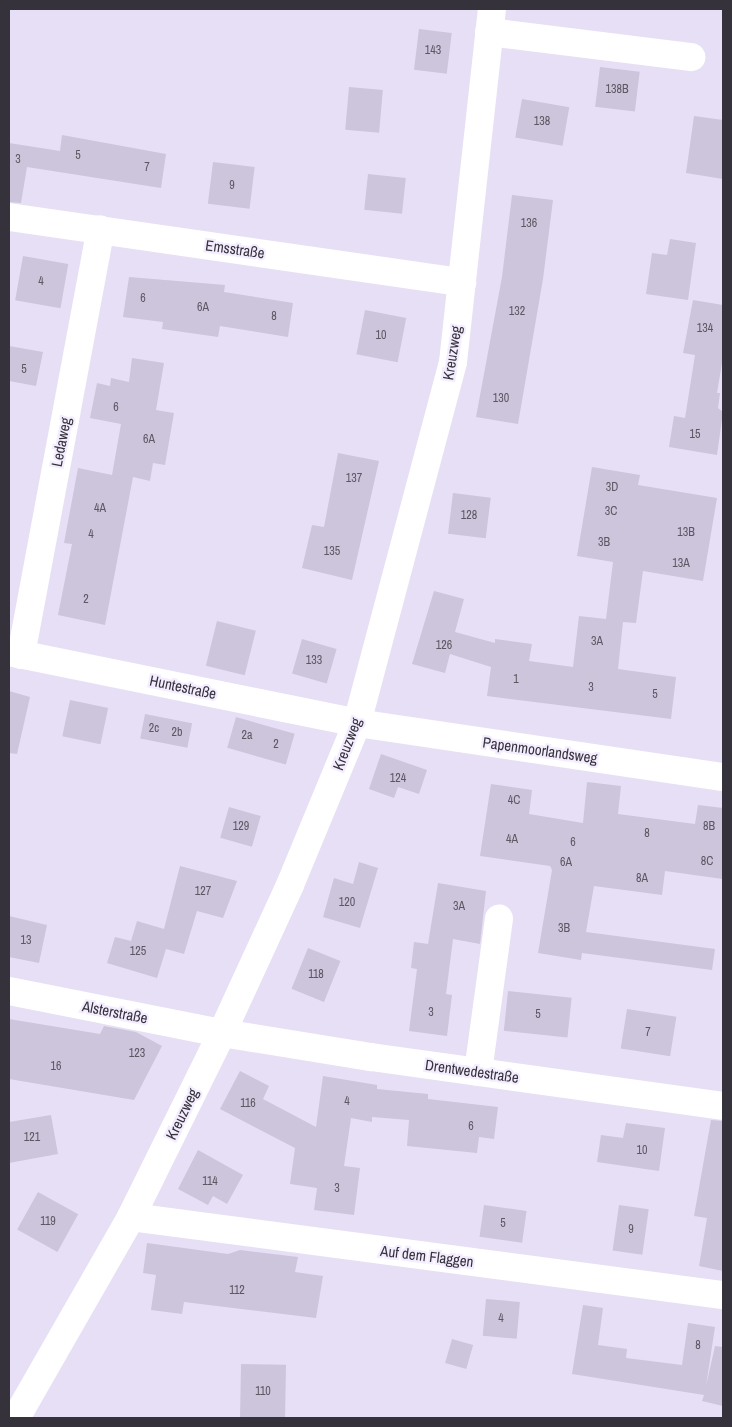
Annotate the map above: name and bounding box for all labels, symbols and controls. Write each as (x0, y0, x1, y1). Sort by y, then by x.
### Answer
house number: 143 (425, 44, 441, 58)
house number: 138B (606, 83, 628, 97)
house number: 138 (534, 115, 550, 129)
house number: 5 (75, 149, 81, 163)
house number: 3 (15, 153, 21, 167)
house number: 7 (144, 161, 150, 175)
house number: 9 (229, 179, 235, 193)
house number: 136 (521, 217, 537, 231)
street label: Emsstraße (204, 236, 266, 262)
house number: 4 (38, 275, 44, 289)
house number: 6 (140, 292, 146, 306)
house number: 6A (197, 301, 209, 315)
house number: 132 (509, 305, 525, 319)
house number: 8 (271, 310, 277, 324)
house number: 134 (697, 322, 713, 336)
street label: Kreuzweg (439, 325, 465, 381)
house number: 10 (376, 329, 386, 343)
house number: 5 (21, 363, 27, 377)
house number: 130 (493, 392, 509, 406)
house number: 6 (113, 401, 119, 415)
street label: Ledaweg (47, 416, 75, 468)
house number: 15 (690, 428, 700, 442)
house number: 6A (143, 433, 155, 447)
house number: 137 (346, 472, 362, 486)
house number: 3D (606, 481, 618, 495)
house number: 4A (94, 502, 106, 516)
house number: 3C (605, 505, 617, 519)
house number: 128 (461, 509, 477, 523)
house number: 13B (677, 526, 695, 540)
house number: 4 (88, 528, 94, 542)
house number: 3B (598, 536, 610, 550)
house number: 135 (324, 545, 340, 559)
house number: 13A (672, 557, 690, 571)
house number: 2 (83, 593, 89, 607)
house number: 3A (591, 635, 603, 649)
house number: 126 (436, 639, 452, 653)
house number: 133 (306, 654, 322, 668)
street label: Huntestraße (148, 671, 218, 703)
house number: 1 (513, 673, 519, 687)
house number: 3 (588, 681, 594, 695)
house number: 5 (652, 688, 658, 702)
street label: Kreuzweg (329, 715, 365, 773)
house number: 2c (149, 722, 159, 736)
house number: 2b (172, 726, 182, 740)
house number: 2a (242, 729, 252, 743)
street label: Papenmoorlandsweg (482, 733, 598, 767)
house number: 2 (273, 738, 279, 752)
house number: 124 (390, 772, 406, 786)
house number: 4C (508, 794, 520, 808)
house number: 129 (233, 820, 249, 834)
house number: 8B (703, 820, 715, 834)
house number: 8 (644, 827, 650, 841)
house number: 4A (506, 833, 518, 847)
house number: 6 (570, 836, 576, 850)
house number: 8C (701, 855, 713, 869)
house number: 6A (560, 856, 572, 870)
house number: 8A (636, 872, 648, 886)
house number: 127 (195, 885, 211, 899)
house number: 120 (339, 896, 355, 910)
house number: 3A (453, 900, 465, 914)
house number: 3B (558, 922, 570, 936)
house number: 13 (21, 934, 31, 948)
house number: 125 (130, 945, 146, 959)
house number: 118 (308, 968, 324, 982)
street label: Alsterstraße (81, 997, 149, 1027)
house number: 3 (428, 1006, 434, 1020)
house number: 5 (535, 1008, 541, 1022)
house number: 7 (645, 1026, 651, 1040)
house number: 123 (129, 1047, 145, 1061)
street label: Drentwedestraße (424, 1056, 520, 1086)
house number: 16 (51, 1060, 61, 1074)
street label: Kreuzweg (162, 1085, 202, 1143)
house number: 4 (344, 1095, 350, 1109)
house number: 116 (240, 1097, 256, 1111)
house number: 6 (468, 1120, 474, 1134)
house number: 121 (24, 1131, 40, 1145)
house number: 10 (637, 1144, 647, 1158)
house number: 114 (202, 1175, 218, 1189)
house number: 3 (334, 1182, 340, 1196)
house number: 119 (40, 1215, 56, 1229)
house number: 5 (500, 1217, 506, 1231)
house number: 9 (628, 1223, 634, 1237)
street label: Auf dem Flaggen (379, 1241, 475, 1271)
house number: 112 (229, 1284, 245, 1298)
house number: 4 (498, 1312, 504, 1326)
house number: 8 (695, 1339, 701, 1353)
house number: 110 (255, 1385, 271, 1399)

